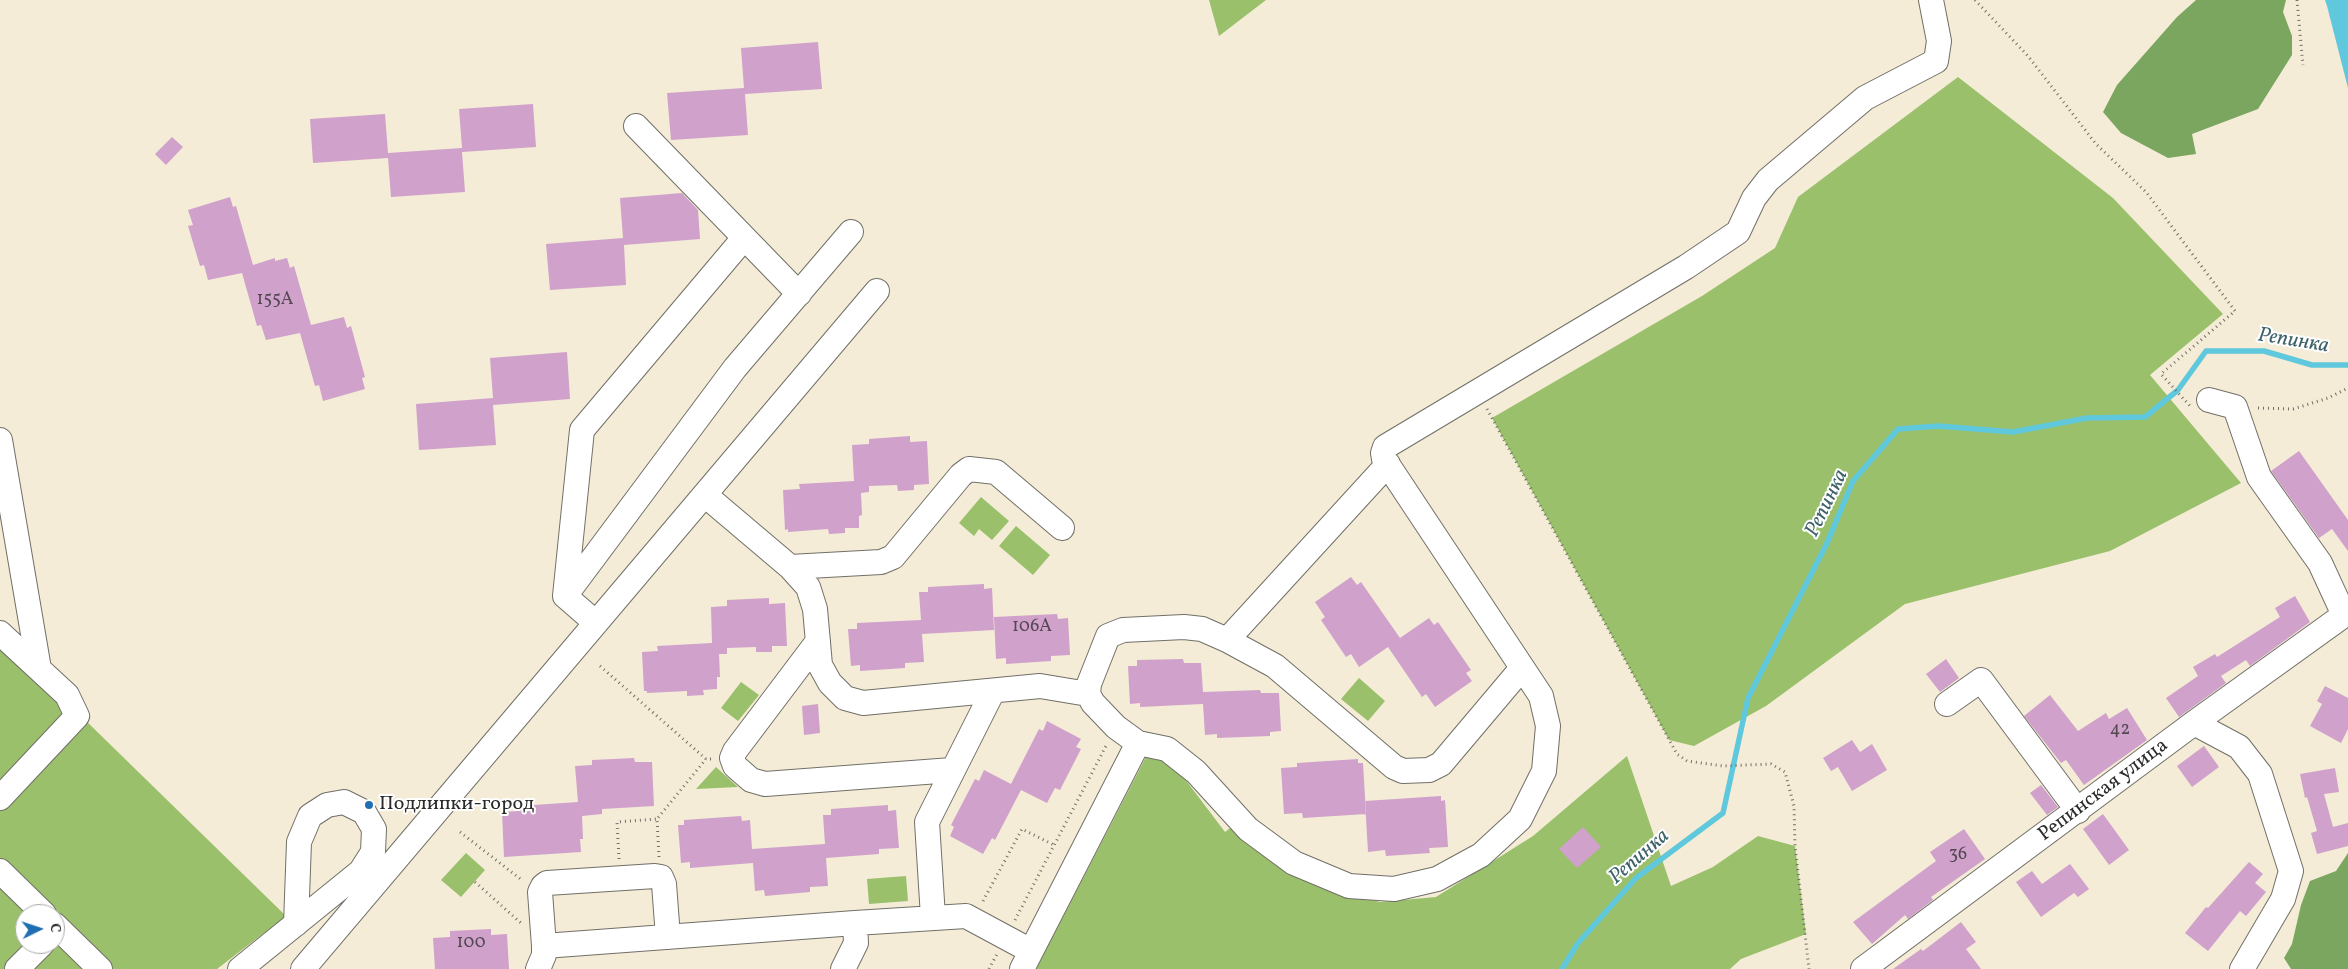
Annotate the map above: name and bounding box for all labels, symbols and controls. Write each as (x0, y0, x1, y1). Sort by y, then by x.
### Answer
house number: 155А (257, 290, 293, 312)
water label: Репинка (2256, 324, 2330, 360)
water label: Репинка (1801, 466, 1855, 542)
house number: 106А (1012, 617, 1052, 639)
house number: 42 (2110, 720, 2130, 742)
street label: Репинская улица (2034, 734, 2174, 848)
place label: Подлипки-город (379, 793, 534, 817)
marker: Подлипки-город (363, 799, 375, 811)
water label: Репинка (1605, 825, 1675, 891)
house number: 36 (1949, 845, 1967, 867)
north arrow (15, 904, 65, 954)
text: С (45, 923, 64, 933)
house number: 100 (457, 933, 485, 955)

